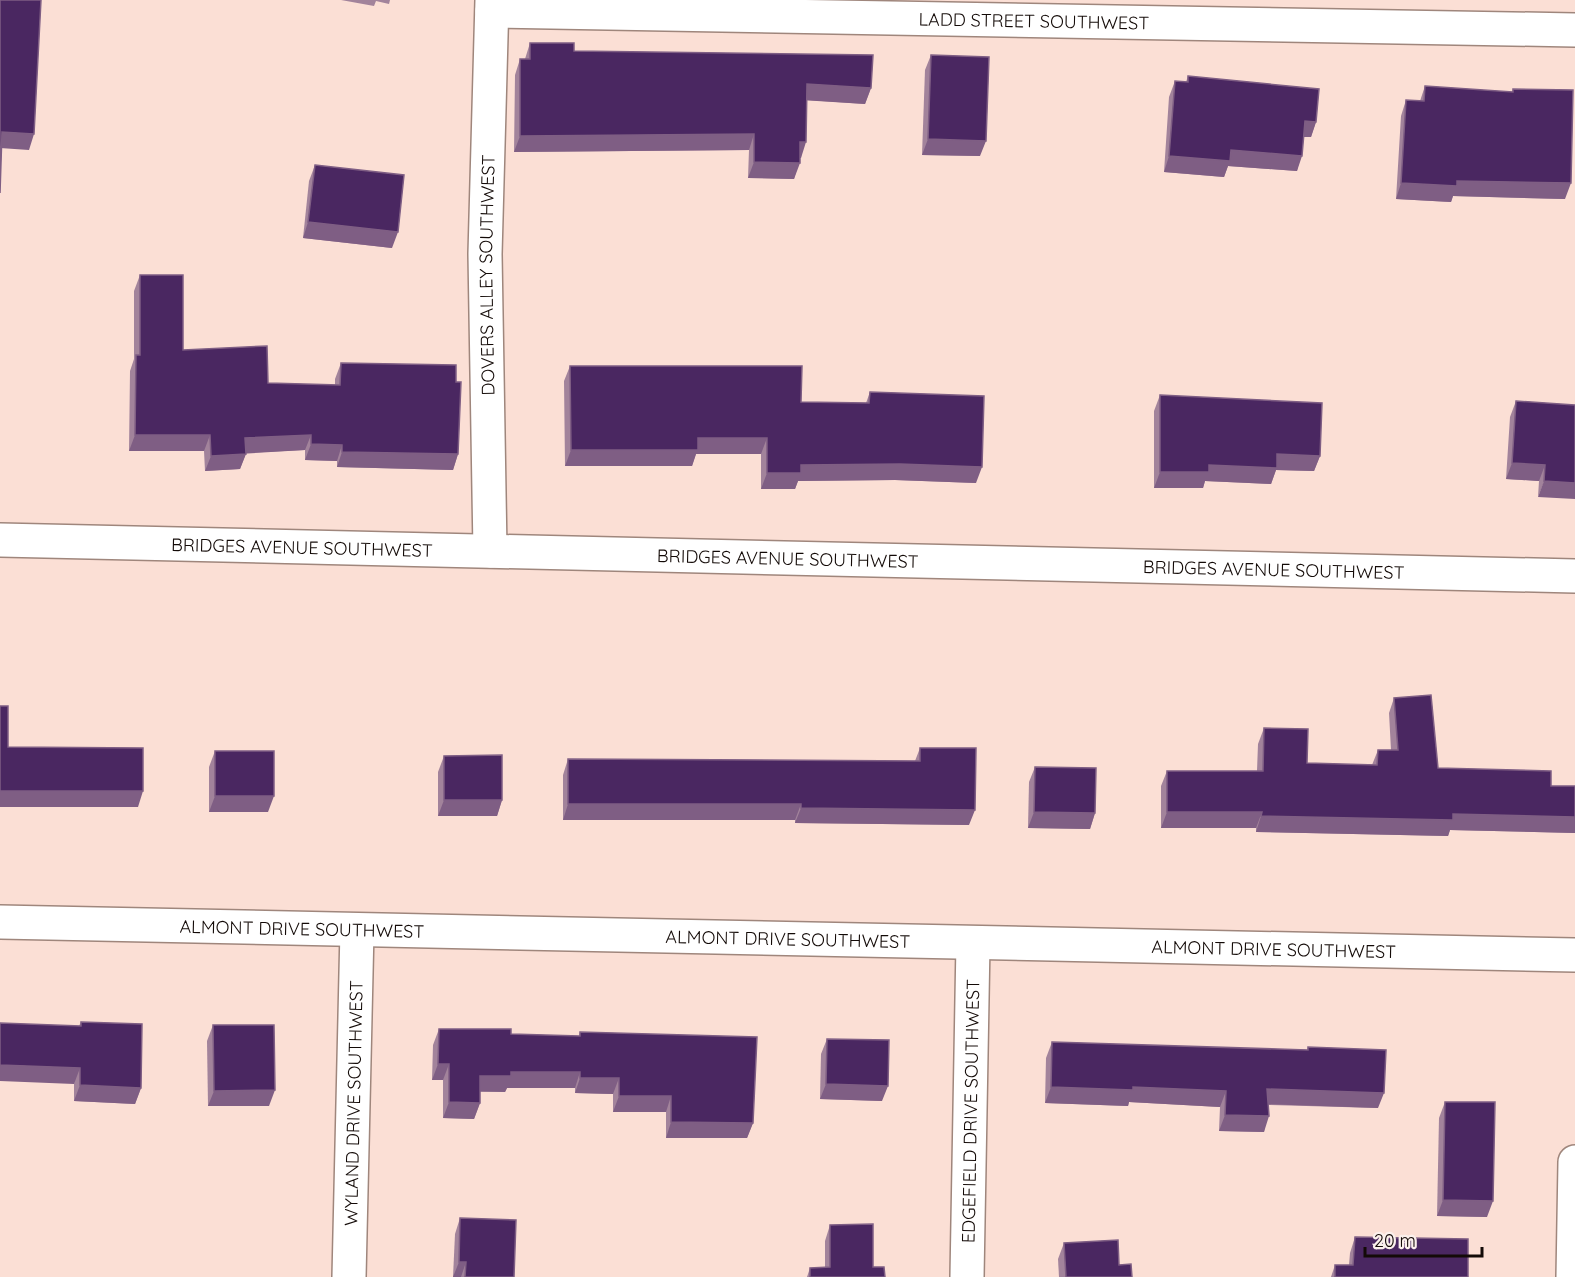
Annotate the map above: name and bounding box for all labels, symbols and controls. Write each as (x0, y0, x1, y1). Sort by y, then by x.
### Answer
street label: LADD STREET SOUTHWEST (918, 7, 1150, 34)
street label: DOVERS ALLEY SOUTHWEST (473, 154, 499, 396)
street label: BRIDGES AVENUE SOUTHWEST (171, 532, 433, 561)
street label: BRIDGES AVENUE SOUTHWEST (657, 544, 919, 572)
street label: BRIDGES AVENUE SOUTHWEST (1143, 555, 1405, 584)
street label: ALMONT DRIVE SOUTHWEST (179, 914, 425, 942)
street label: ALMONT DRIVE SOUTHWEST (665, 924, 911, 953)
street label: ALMONT DRIVE SOUTHWEST (1151, 935, 1396, 963)
street label: EDGEFIELD DRIVE SOUTHWEST (956, 979, 984, 1243)
street label: WYLAND DRIVE SOUTHWEST (339, 980, 367, 1226)
scale bar (1365, 1220, 1482, 1258)
text: 20 m (1374, 1229, 1416, 1252)

